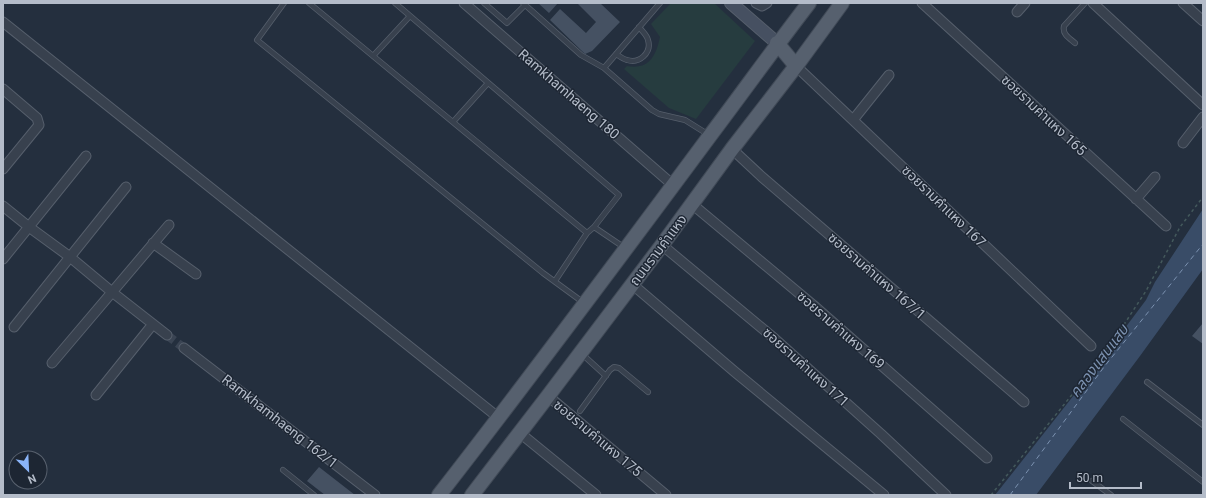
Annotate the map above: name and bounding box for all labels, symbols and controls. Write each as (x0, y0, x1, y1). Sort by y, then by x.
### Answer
street label: Ramkhamhaeng 180 (515, 46, 623, 142)
street label: ซอยรามคำแหง 165 (998, 72, 1090, 159)
street label: ซอยรามคำแหง 167 (899, 162, 989, 250)
street label: ถนนรามคำแหง (626, 211, 690, 289)
street label: ซอยรามคำแหง 167/1 (825, 229, 929, 323)
street label: ซอยรามคำแหง 169 (794, 288, 888, 372)
water label: คลองแสนแสบ (1066, 320, 1133, 401)
street label: ซอยรามคำแหง 171 (760, 324, 852, 410)
street label: Ramkhamhaeng 162/1 (219, 371, 341, 471)
street label: ซอยรามคำแหง 175 (551, 396, 645, 480)
north arrow (8, 450, 48, 490)
scale bar (1070, 464, 1141, 490)
text: N (25, 471, 38, 486)
text: 50 m (1076, 471, 1103, 485)

